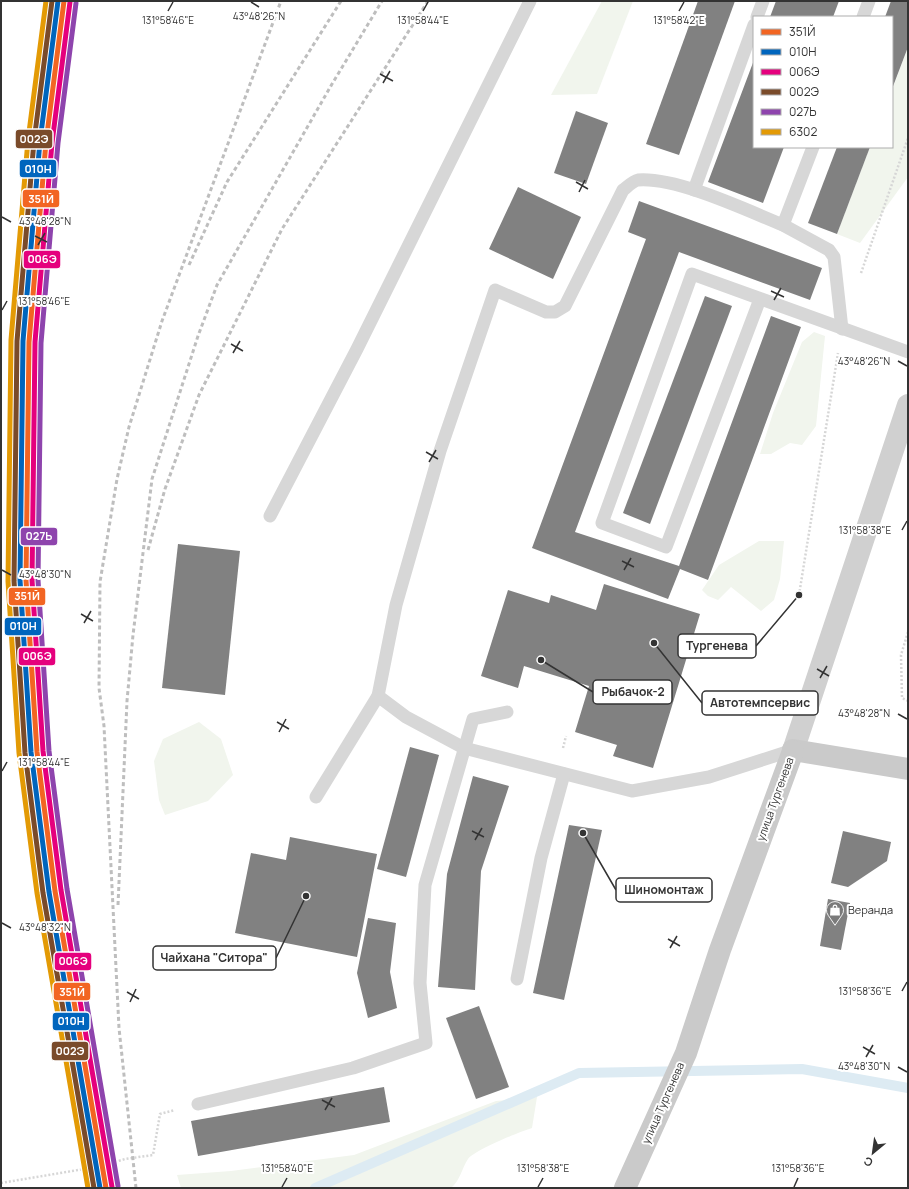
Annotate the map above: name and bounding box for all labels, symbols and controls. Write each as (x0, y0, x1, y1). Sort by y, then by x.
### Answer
text: 43°48'26"N (233, 9, 285, 23)
text: 131°58'46"E (142, 13, 194, 27)
text: 131°58'44"E (397, 13, 449, 27)
text: 131°58'42"E (653, 13, 705, 27)
legend (753, 16, 893, 148)
text: 351Й (789, 23, 815, 40)
text: 010Н (789, 43, 817, 60)
text: 006Э (789, 63, 820, 80)
text: 002Э (789, 83, 819, 100)
text: 027Ь (789, 103, 817, 120)
text: 6302 (789, 123, 817, 140)
line badge: 002Э (15, 129, 53, 149)
text: 002Э (20, 131, 49, 146)
line badge: 010Н (19, 159, 57, 178)
text: 010Н (24, 161, 52, 176)
line badge: 351Й (22, 189, 60, 208)
text: 351Й (28, 191, 54, 206)
text: 43°48'28"N (19, 214, 71, 228)
line badge: 006Э (23, 250, 61, 269)
text: 006Э (27, 251, 57, 266)
text: 131°58'46"E (18, 294, 70, 308)
text: 43°48'26"N (838, 354, 890, 368)
text: 131°58'38"E (839, 523, 892, 537)
line badge: 027Ь (20, 527, 58, 546)
text: 027Ь (26, 528, 52, 543)
text: 43°48'30"N (19, 567, 71, 581)
line badge: 351Й (8, 587, 46, 606)
text: 351Й (14, 588, 40, 603)
line badge: 010Н (4, 617, 42, 636)
text: 010Н (9, 618, 37, 633)
callout: Тургенева (678, 634, 756, 658)
text: Тургенева (686, 637, 748, 654)
line badge: 006Э (18, 647, 56, 666)
text: 006Э (22, 648, 52, 663)
callout: Рыбачок-2 (593, 680, 672, 704)
text: Рыбачок-2 (601, 683, 665, 700)
callout: Автотемпсервис (702, 691, 818, 715)
text: Автотемпсервис (710, 694, 810, 711)
text: 43°48'28"N (838, 706, 890, 720)
text: 131°58'44"E (18, 755, 70, 769)
street label: улица Тургенева (752, 755, 797, 843)
callout: Шиномонтаж (616, 878, 712, 902)
text: Шиномонтаж (624, 881, 705, 898)
shop icon: Веранда (825, 900, 845, 925)
place label: Веранда (848, 902, 893, 917)
text: 43°48'32"N (19, 920, 71, 934)
callout: Чайхана "Ситора" (153, 946, 276, 970)
text: Чайхана "Ситора" (160, 949, 268, 966)
line badge: 006Э (54, 952, 92, 971)
text: 006Э (58, 953, 88, 968)
line badge: 351Й (53, 982, 91, 1001)
text: 351Й (59, 984, 85, 999)
text: 131°58'36"E (839, 984, 892, 998)
line badge: 010Н (52, 1012, 90, 1031)
text: 010Н (57, 1013, 85, 1028)
line badge: 002Э (51, 1041, 89, 1061)
text: 002Э (56, 1043, 85, 1058)
text: 43°48'30"N (838, 1059, 890, 1073)
street label: улица Тургенева (638, 1060, 687, 1146)
north arrow (853, 1133, 893, 1173)
text: С (861, 1154, 875, 1171)
text: 131°58'40"E (261, 1161, 313, 1175)
text: 131°58'38"E (517, 1161, 570, 1175)
text: 131°58'36"E (772, 1161, 825, 1175)

